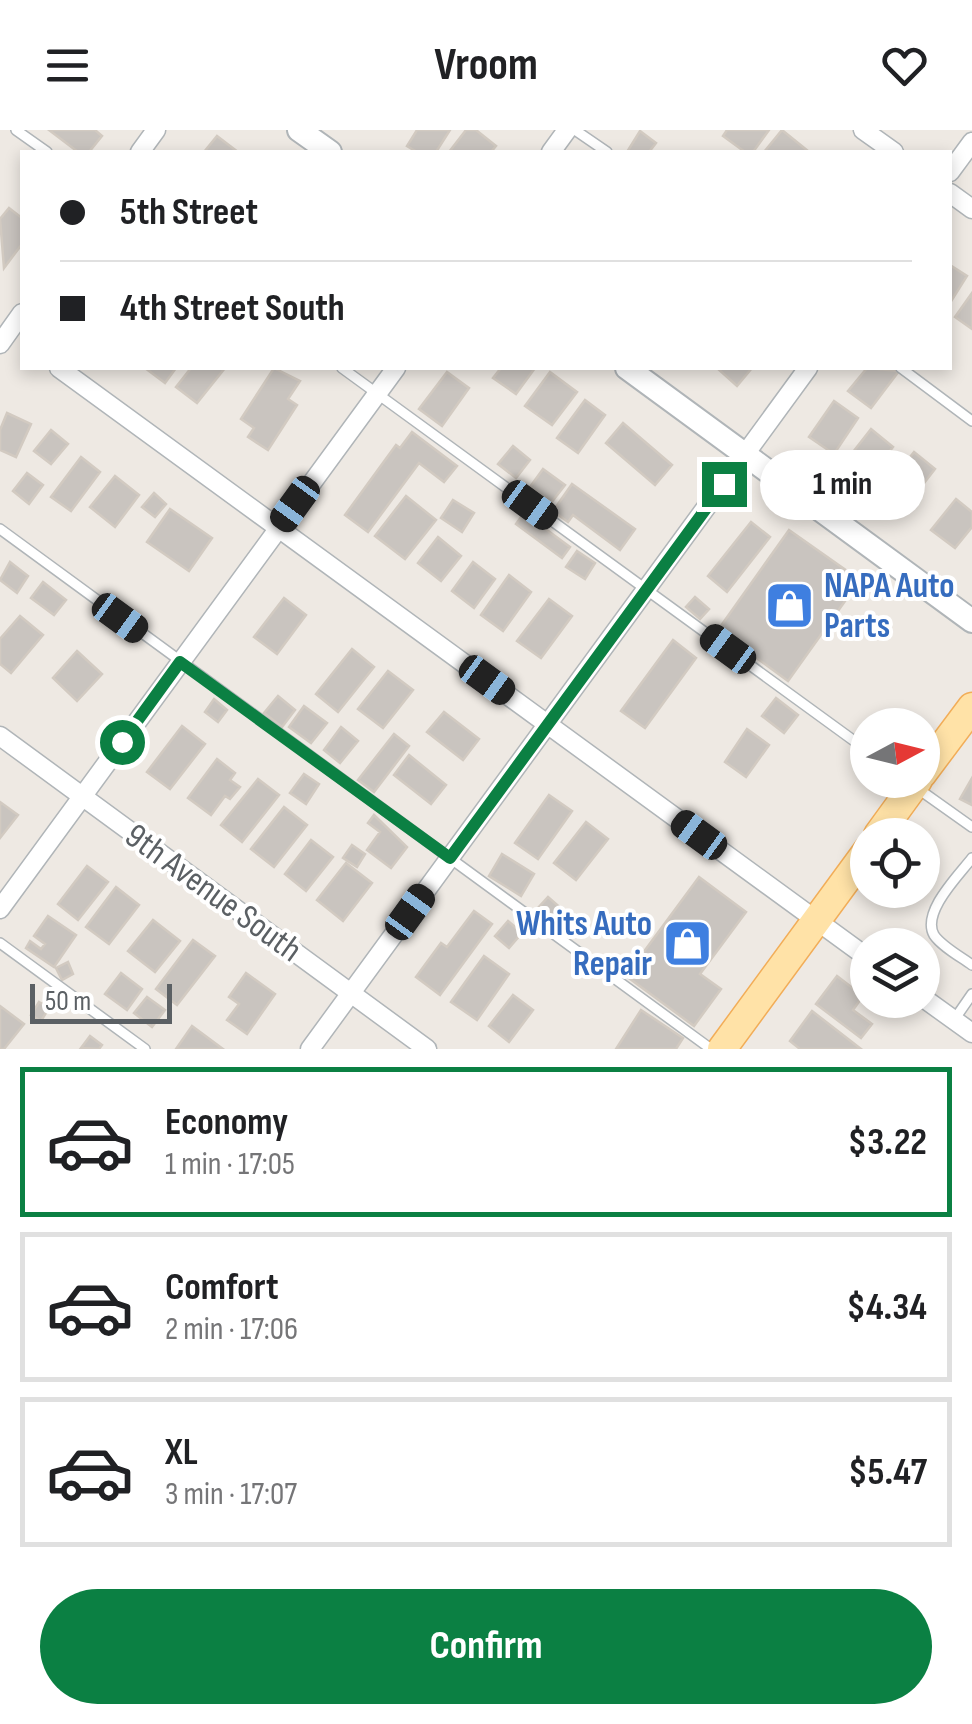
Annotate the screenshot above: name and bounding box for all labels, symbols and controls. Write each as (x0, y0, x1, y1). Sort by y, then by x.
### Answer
icon: menu (40, 38, 95, 93)
text: Vroom (434, 38, 538, 93)
icon: heart (877, 38, 932, 93)
text: 5th Street (120, 190, 258, 235)
text: 4th Street South (120, 286, 345, 331)
callout: 1 min (759, 449, 924, 519)
route end (702, 462, 747, 507)
text: 1 min (813, 465, 872, 504)
car (265, 471, 325, 537)
car (497, 475, 563, 535)
place label: NAPA Auto Parts (824, 565, 955, 648)
shop icon: NAPA Auto Parts (763, 579, 815, 631)
car (87, 588, 153, 648)
car (695, 619, 761, 679)
car (454, 650, 520, 710)
north arrow (850, 708, 940, 798)
map controls (850, 708, 940, 1018)
route start (100, 720, 145, 765)
car (666, 805, 732, 865)
street label: 9th Avenue South (116, 815, 310, 972)
button: locate (850, 818, 940, 908)
car (380, 879, 440, 945)
place label: Whits Auto Repair (516, 903, 652, 986)
shop icon: Whits Auto Repair (661, 917, 713, 969)
button: layers (850, 928, 940, 1018)
scale bar (30, 979, 172, 1024)
text: 50 m (45, 985, 91, 1018)
icon: car (45, 1097, 135, 1187)
text: Economy (165, 1100, 288, 1145)
text: $3.22 (848, 1120, 927, 1165)
text: 1 min · 17:05 (165, 1145, 295, 1184)
icon: car (45, 1262, 135, 1352)
text: Comfort (165, 1265, 279, 1310)
text: $4.34 (846, 1285, 927, 1330)
text: 2 min · 17:06 (165, 1310, 298, 1349)
icon: car (45, 1427, 135, 1517)
text: XL (165, 1430, 198, 1475)
text: $5.47 (848, 1450, 927, 1495)
text: 3 min · 17:07 (165, 1475, 297, 1514)
button: Confirm (40, 1589, 932, 1704)

